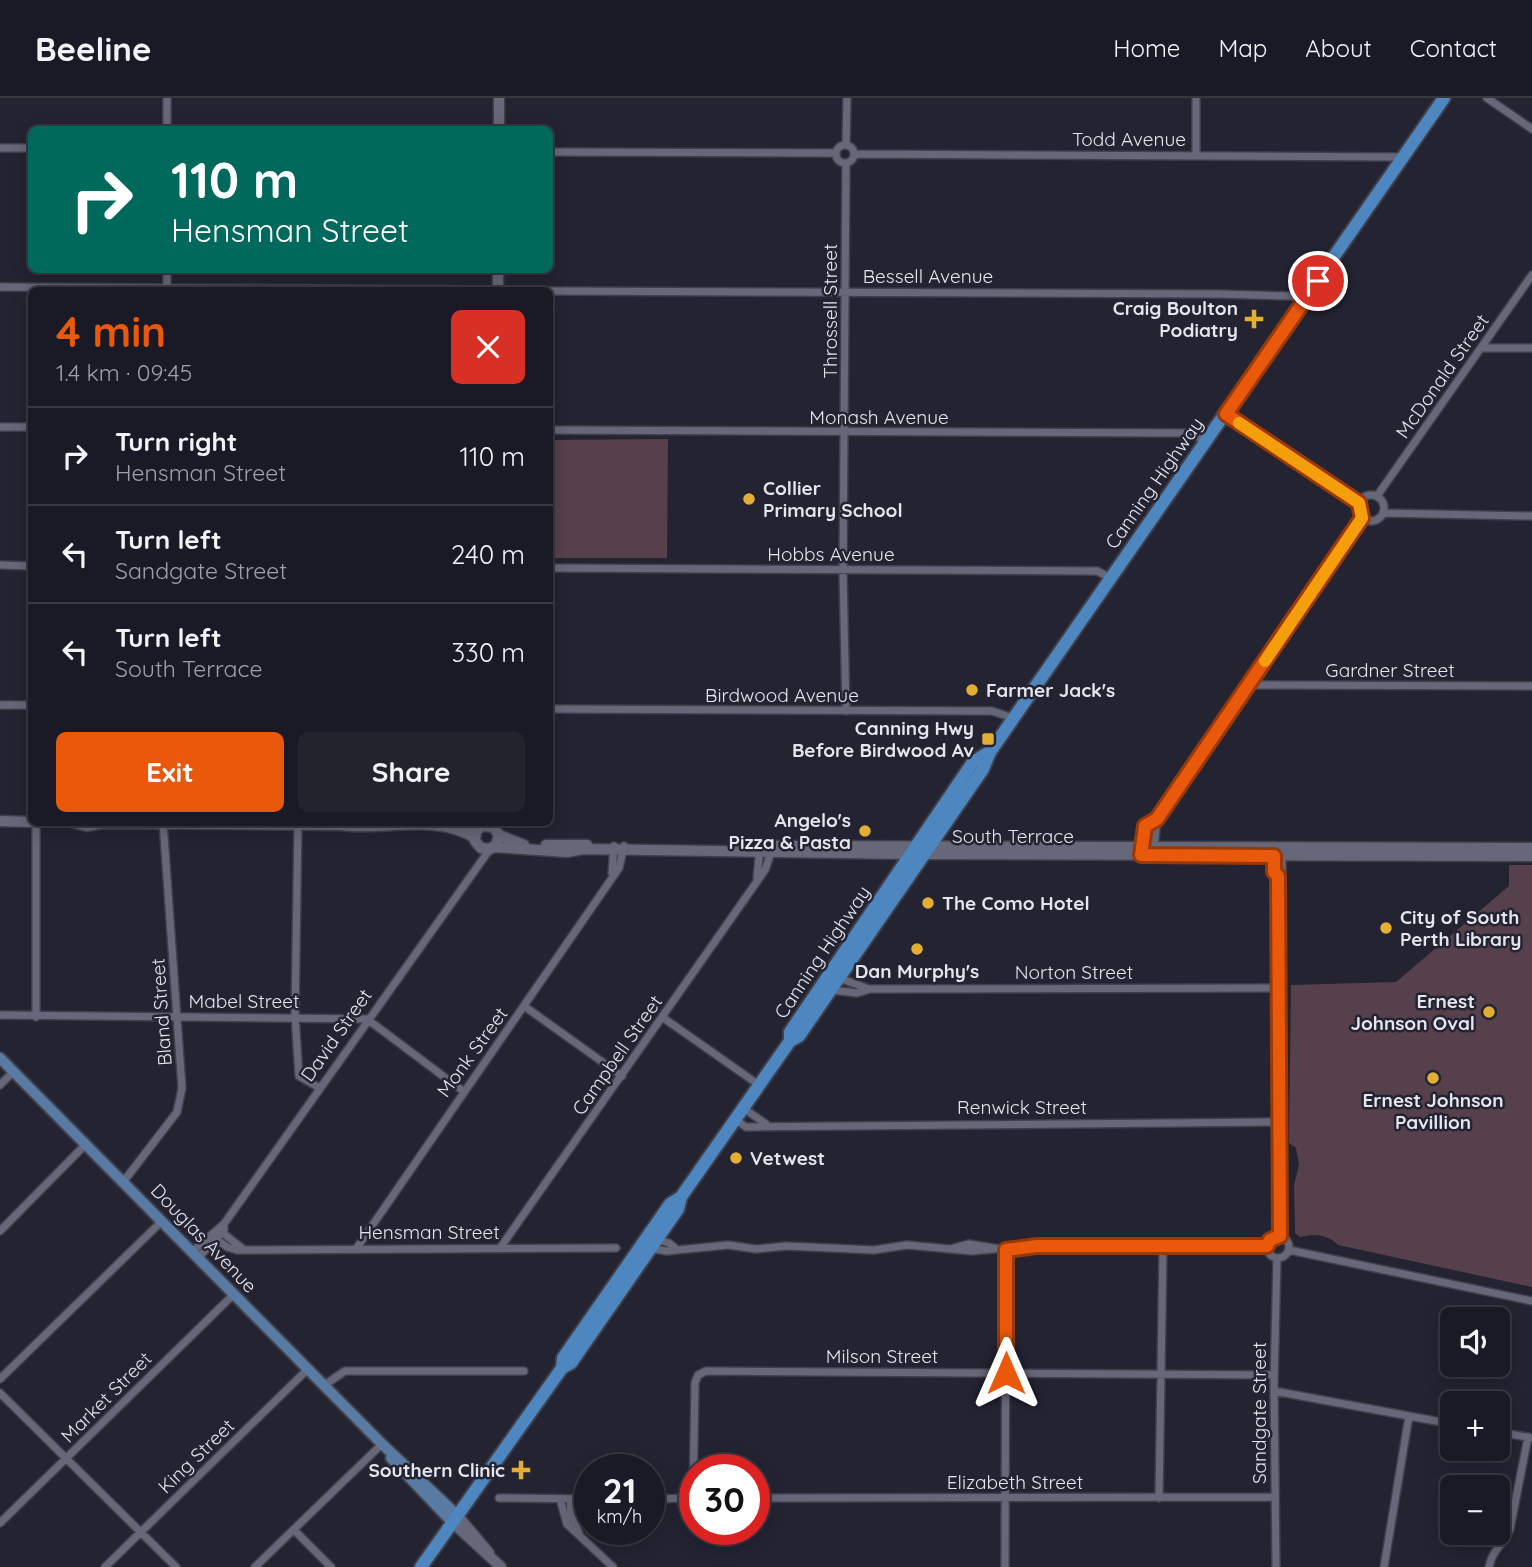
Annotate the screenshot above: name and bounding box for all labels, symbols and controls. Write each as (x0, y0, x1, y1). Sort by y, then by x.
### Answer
text: Beeline (35, 28, 151, 69)
text: Home (1113, 33, 1180, 63)
text: Map (1218, 33, 1267, 63)
text: About (1305, 33, 1372, 63)
text: Contact (1410, 33, 1497, 63)
street label: Todd Avenue (1072, 127, 1186, 151)
text: 110 m (171, 149, 298, 210)
icon: right (56, 154, 147, 245)
text: Hensman Street (171, 210, 409, 250)
street label: Throssell Street (818, 243, 842, 379)
pin (1288, 251, 1348, 311)
icon: arrive (1299, 262, 1337, 300)
street label: Bessell Avenue (863, 264, 993, 288)
place label: Craig Boulton Podiatry (1113, 296, 1238, 342)
text: 4 min (56, 305, 166, 358)
marker: Craig Boulton Podiatry (1244, 309, 1264, 329)
street label: McDonald Street (1390, 309, 1494, 443)
button: close (451, 310, 525, 384)
text: 1.4 km · 09:45 (56, 358, 192, 387)
street label: Monash Avenue (809, 405, 949, 429)
street label: Canning Highway (1100, 413, 1208, 553)
text: Turn right (115, 425, 237, 458)
icon: right (56, 437, 94, 475)
text: 110 m (459, 440, 525, 473)
text: Hensman Street (115, 458, 286, 487)
place label: Collier Primary School (763, 476, 903, 522)
marker: Collier Primary School (741, 491, 757, 507)
text: Turn left (115, 523, 222, 556)
icon: left (56, 535, 94, 573)
text: 240 m (451, 538, 525, 571)
street label: Hobbs Avenue (767, 542, 895, 566)
text: Sandgate Street (115, 556, 287, 585)
text: Turn left (115, 621, 222, 654)
icon: left (56, 633, 94, 671)
text: 330 m (451, 636, 525, 669)
text: South Terrace (115, 654, 262, 683)
street label: Gardner Street (1325, 658, 1455, 682)
place label: Farmer Jack's (986, 678, 1115, 702)
marker: Farmer Jack's (964, 682, 980, 698)
street label: Birdwood Avenue (705, 683, 859, 707)
place label: Canning Hwy Before Birdwood Av (792, 716, 974, 762)
marker: Canning Hwy Before Birdwood Av (980, 731, 996, 747)
button: Exit (56, 732, 284, 812)
button: Share (298, 732, 525, 812)
place label: Angelo's Pizza & Pasta (728, 808, 851, 854)
marker: Angelo's Pizza & Pasta (857, 823, 873, 839)
street label: South Terrace (952, 824, 1074, 848)
street label: Canning Highway (769, 881, 875, 1023)
place label: The Como Hotel (942, 891, 1090, 915)
marker: The Como Hotel (920, 895, 936, 911)
place label: City of South Perth Library (1400, 905, 1521, 951)
marker: City of South Perth Library (1378, 920, 1394, 936)
marker: Dan Murphy's (909, 941, 925, 957)
street label: Bland Street (145, 957, 177, 1067)
place label: Dan Murphy's (855, 959, 979, 983)
street label: Norton Street (1015, 960, 1133, 984)
street label: David Street (295, 984, 377, 1086)
street label: Mabel Street (189, 989, 299, 1013)
place label: Ernest Johnson Oval (1350, 989, 1475, 1035)
street label: Campbell Street (567, 990, 667, 1120)
street label: Monk Street (431, 1002, 513, 1102)
marker: Ernest Johnson Oval (1481, 1004, 1497, 1020)
marker: Ernest Johnson Pavillion (1425, 1070, 1441, 1086)
place label: Ernest Johnson Pavillion (1362, 1088, 1504, 1134)
street label: Renwick Street (957, 1095, 1087, 1119)
place label: Vetwest (750, 1146, 825, 1170)
marker: Vetwest (728, 1150, 744, 1166)
street label: Douglas Avenue (146, 1178, 262, 1298)
street label: Hensman Street (358, 1220, 500, 1244)
map controls (1440, 1307, 1510, 1545)
button: sound (1440, 1307, 1510, 1377)
position arrow (969, 1336, 1043, 1410)
street label: Sandgate Street (1247, 1342, 1271, 1484)
street label: Milson Street (826, 1344, 938, 1368)
street label: Market Street (56, 1347, 156, 1447)
button: + (1440, 1391, 1510, 1461)
street label: King Street (153, 1414, 239, 1498)
speed limit sign: 30 (679, 1454, 770, 1545)
place label: Southern Clinic (368, 1458, 505, 1482)
marker: Southern Clinic (511, 1460, 531, 1480)
text: 21 (603, 1468, 636, 1512)
street label: Elizabeth Street (947, 1470, 1083, 1494)
button: − (1440, 1475, 1510, 1545)
text: km/h (597, 1505, 642, 1528)

